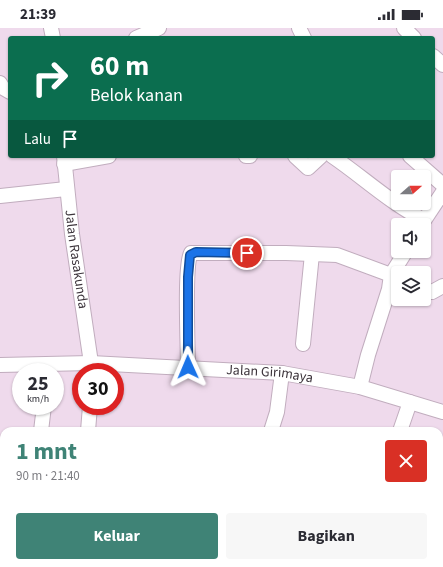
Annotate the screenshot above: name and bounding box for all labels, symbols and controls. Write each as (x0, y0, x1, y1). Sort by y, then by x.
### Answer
text: 21:39 (20, 4, 56, 25)
text: 60 m (90, 46, 149, 86)
icon: right (24, 52, 76, 104)
text: Belok kanan (90, 83, 183, 108)
icon: arrive (59, 128, 81, 150)
text: Lalu (24, 129, 51, 150)
north arrow (391, 170, 431, 210)
map controls (391, 170, 431, 306)
street label: Jalan Rasakunda (60, 209, 93, 310)
button: sound (391, 218, 431, 258)
pin (230, 236, 264, 270)
icon: arrive (236, 242, 258, 264)
button: layers (391, 266, 431, 306)
position arrow (167, 346, 209, 388)
street label: Jalan Girimaya (226, 360, 315, 388)
speed limit sign: 30 (72, 363, 124, 415)
text: 25 (27, 370, 49, 398)
text: km/h (27, 392, 49, 406)
text: 1 mnt (16, 434, 77, 469)
button: close (385, 440, 427, 482)
text: 90 m · 21:40 (16, 467, 80, 485)
button: Keluar (16, 513, 218, 559)
button: Bagikan (226, 513, 427, 559)

